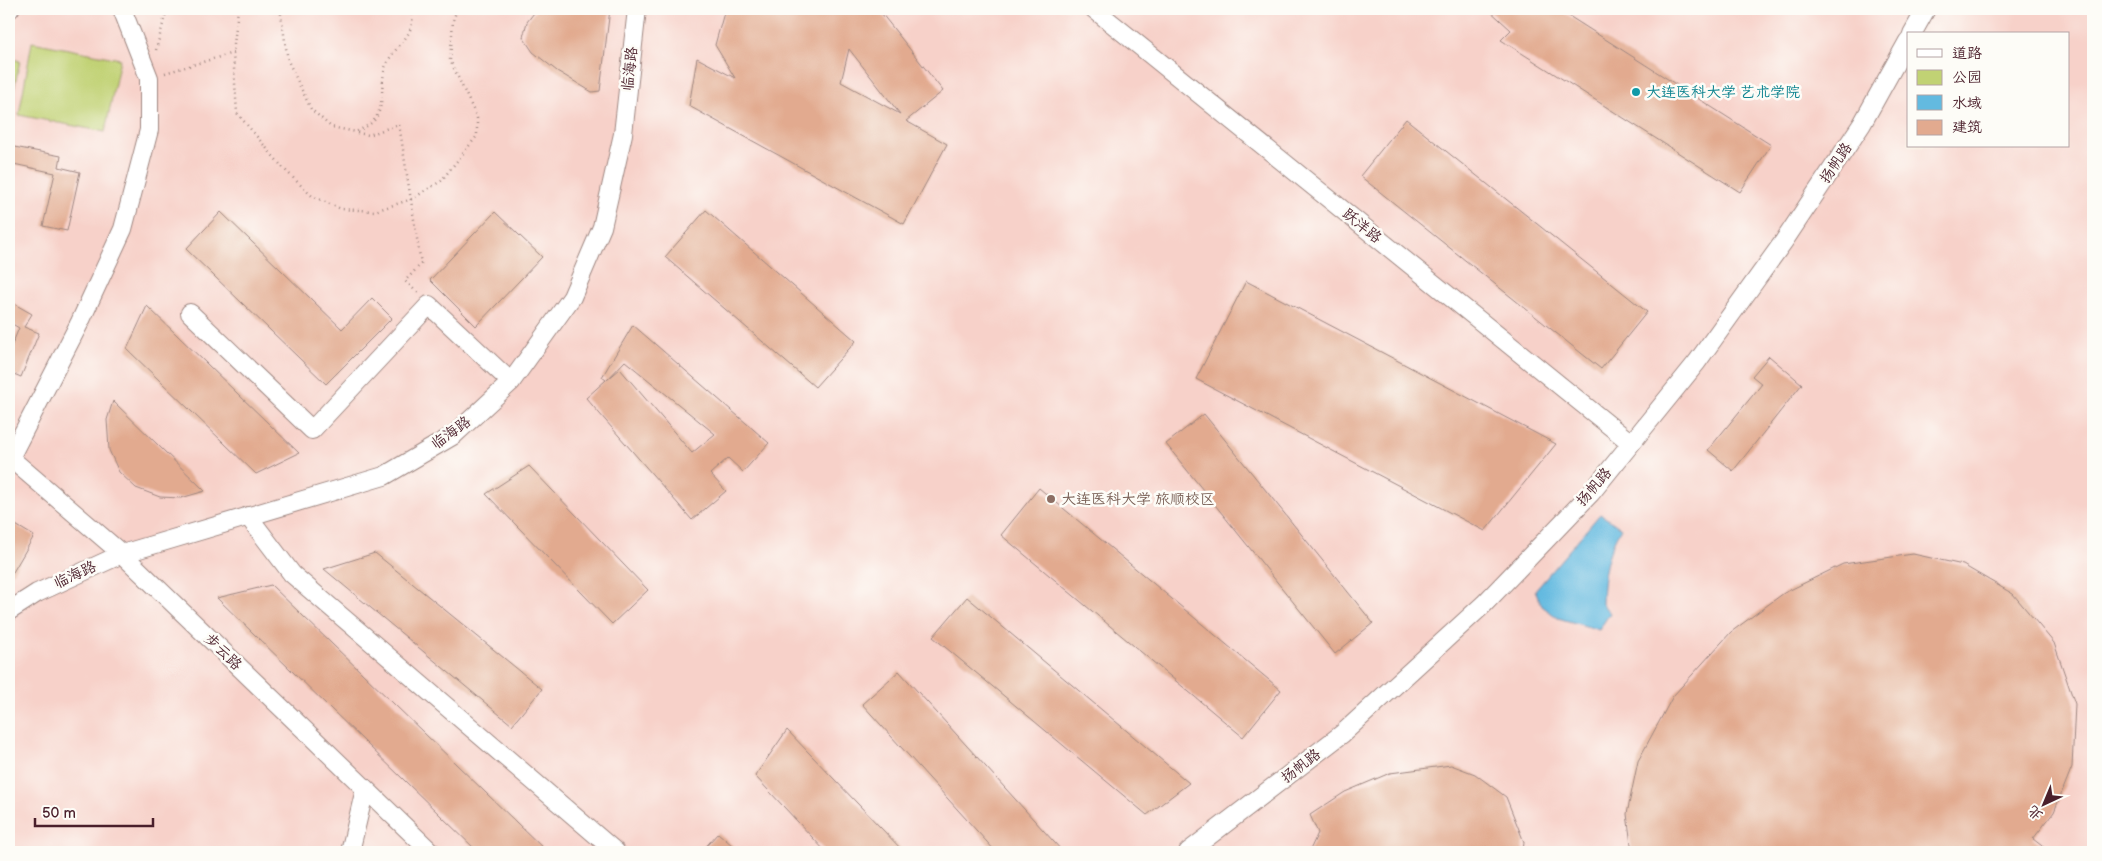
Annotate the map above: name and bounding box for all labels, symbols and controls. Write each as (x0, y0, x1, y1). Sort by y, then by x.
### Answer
legend (1907, 32, 2070, 148)
text: 道路 (1952, 44, 1982, 63)
street label: 临海路 (618, 46, 642, 92)
text: 公园 (1952, 68, 1982, 87)
place label: 大连医科大学 艺术学院 (1646, 83, 1800, 102)
marker: 大连医科大学 艺术学院 (1630, 86, 1642, 98)
text: 水域 (1952, 94, 1982, 113)
text: 建筑 (1952, 118, 1982, 137)
street label: 扬帆路 (1816, 139, 1856, 187)
street label: 跃洋路 (1339, 204, 1385, 248)
street label: 临海路 (427, 412, 475, 454)
street label: 扬帆路 (1572, 464, 1616, 510)
place label: 大连医科大学 旅顺校区 (1061, 490, 1215, 509)
marker: 大连医科大学 旅顺校区 (1045, 493, 1057, 505)
street label: 临海路 (51, 557, 99, 593)
street label: 步云路 (200, 630, 246, 674)
street label: 扬帆路 (1277, 745, 1325, 787)
north arrow (2020, 778, 2070, 828)
scale bar (35, 796, 152, 828)
text: 北 (2024, 802, 2046, 824)
text: 50 m (42, 804, 76, 823)

